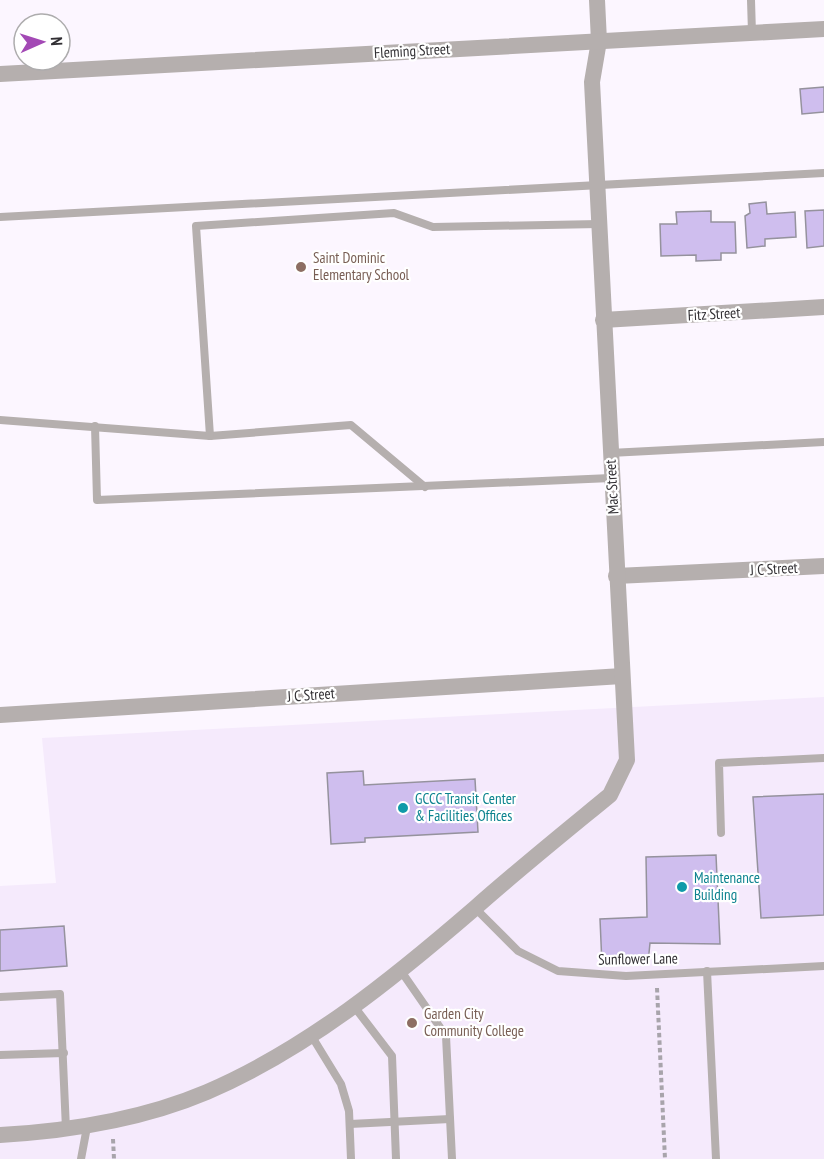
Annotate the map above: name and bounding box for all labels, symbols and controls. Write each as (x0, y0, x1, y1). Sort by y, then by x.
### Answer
north arrow (12, 12, 72, 72)
text: N (47, 36, 67, 46)
street label: Fleming Street (373, 39, 451, 62)
place label: Saint Dominic Elementary School (313, 248, 410, 284)
marker: Saint Dominic Elementary School (294, 260, 308, 274)
street label: Fitz Street (687, 303, 741, 324)
street label: Mac Street (601, 459, 622, 515)
street label: J C Street (749, 558, 798, 579)
street label: J C Street (286, 683, 335, 706)
place label: GCCC Transit Center & Facilities Offices (415, 789, 517, 825)
marker: GCCC Transit Center & Facilities Offices (396, 801, 410, 815)
place label: Maintenance Building (694, 868, 760, 904)
marker: Maintenance Building (675, 880, 689, 894)
street label: Sunflower Lane (598, 948, 678, 969)
place label: Garden City Community College (424, 1004, 524, 1040)
marker: Garden City Community College (405, 1016, 419, 1030)

